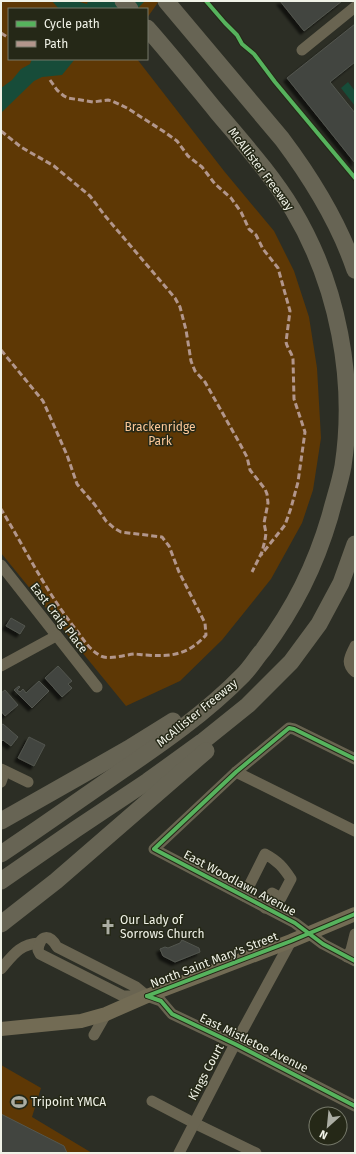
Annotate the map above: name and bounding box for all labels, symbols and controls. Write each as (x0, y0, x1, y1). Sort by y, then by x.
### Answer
legend (8, 8, 148, 60)
text: Cycle path (44, 17, 100, 31)
text: Path (44, 37, 68, 51)
street label: McAllister Freeway (225, 125, 297, 213)
park label: Brackenridge Park (124, 420, 196, 448)
street label: East Craig Place (27, 580, 91, 656)
street label: McAllister Freeway (154, 676, 240, 750)
street label: East Woodlawn Avenue (181, 847, 299, 919)
place label: Our Lady of Sorrows Church (120, 913, 205, 941)
church icon: Our Lady of Sorrows Church (99, 918, 117, 936)
street label: North Saint Mary's Street (148, 929, 280, 991)
street label: East Mistletoe Avenue (197, 1011, 311, 1075)
street label: Kings Court (185, 1041, 227, 1103)
sports icon: Tripoint YMCA (10, 1093, 28, 1111)
place label: Tripoint YMCA (31, 1095, 106, 1109)
north arrow (308, 1106, 348, 1146)
text: N (317, 1127, 330, 1142)

